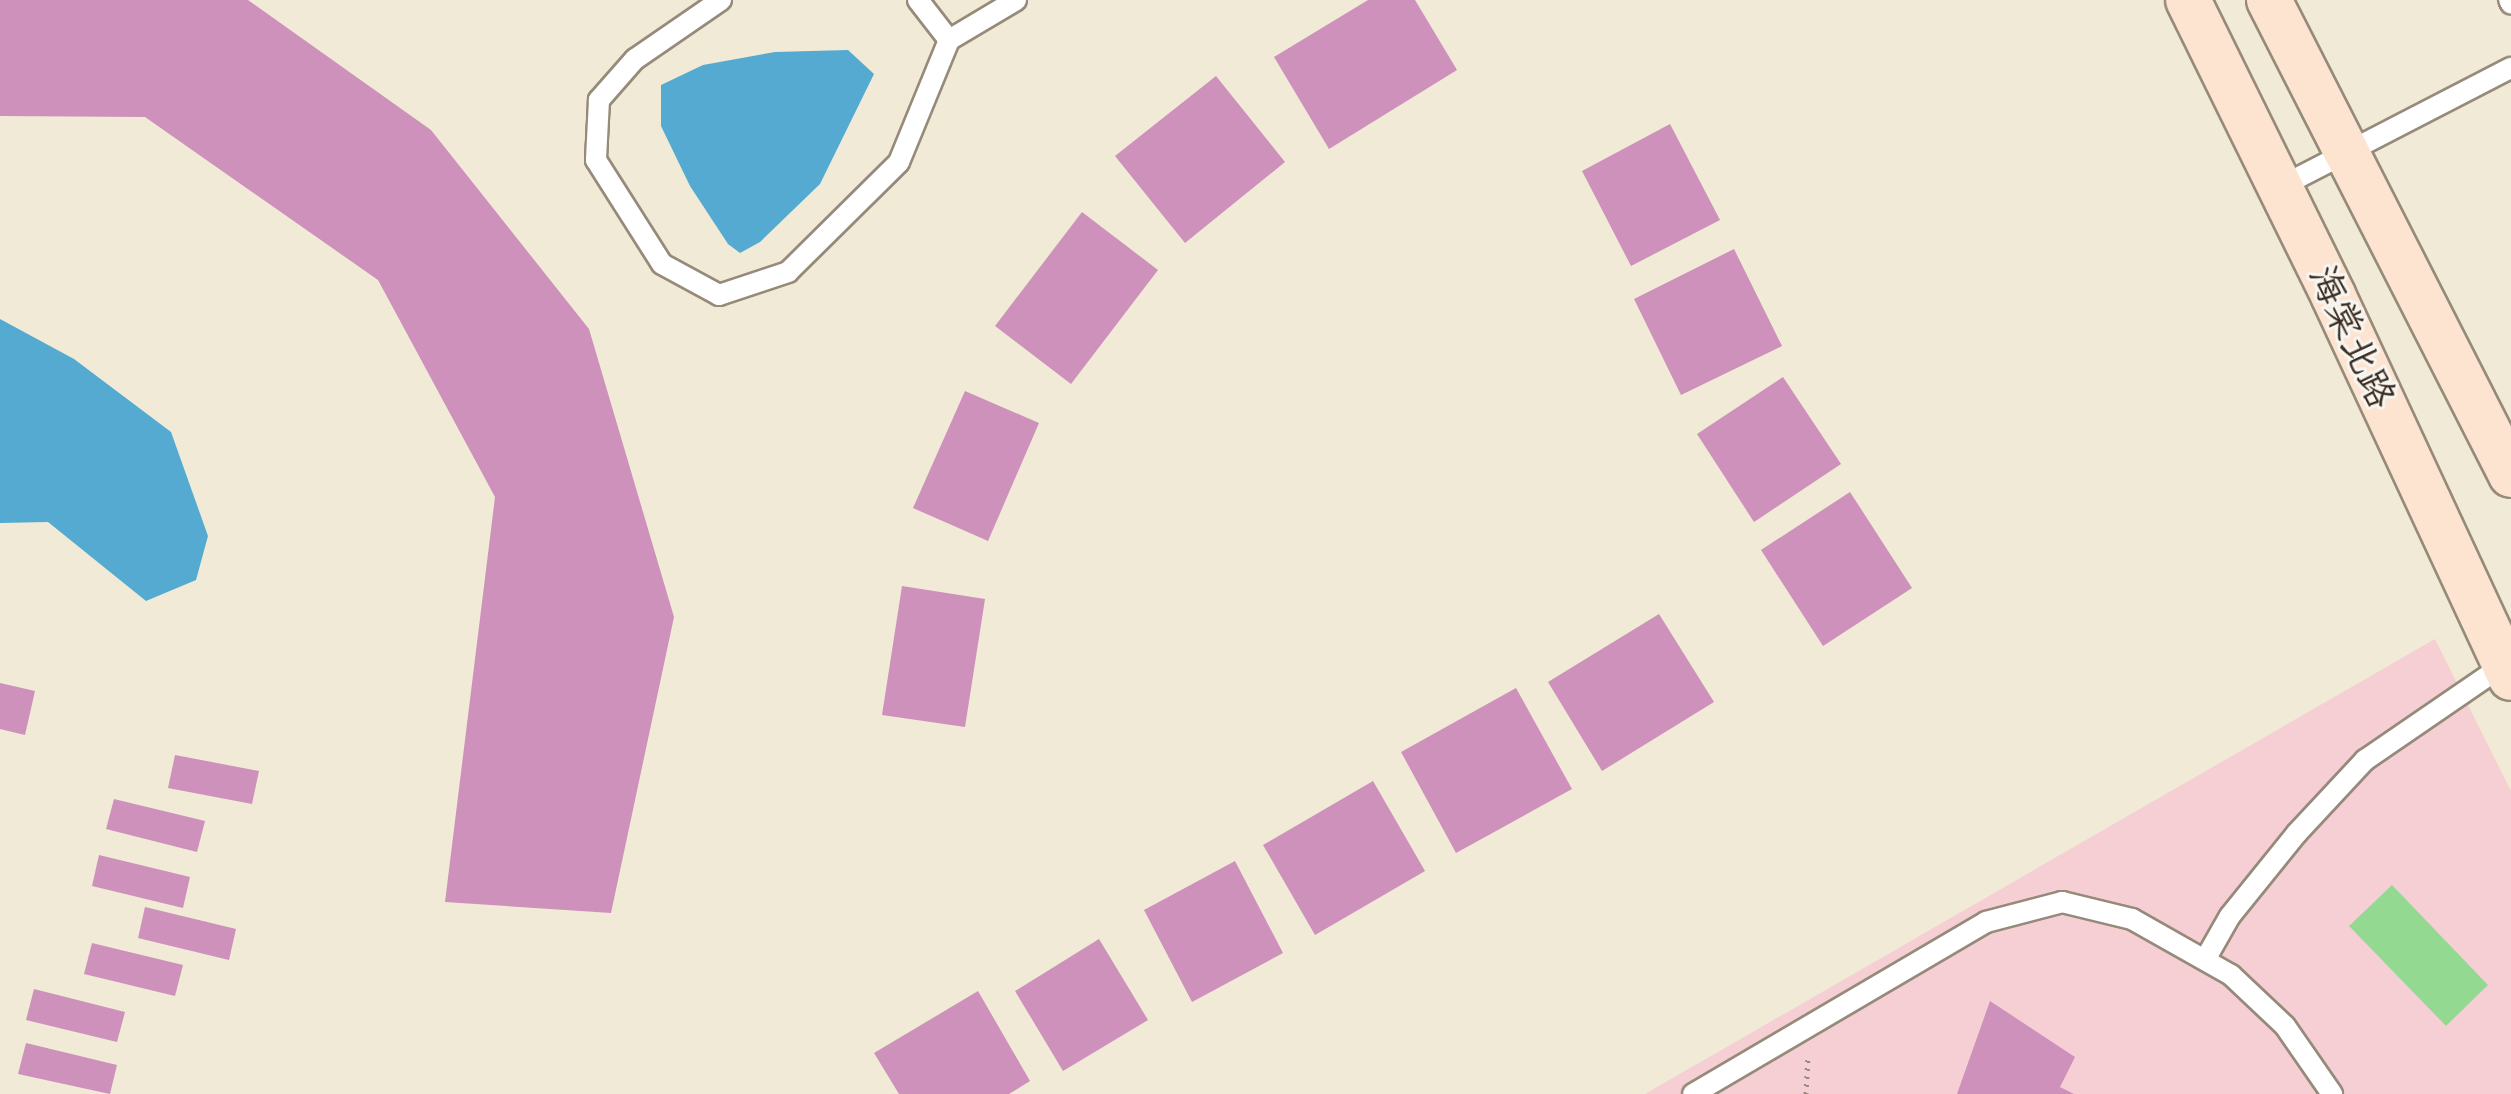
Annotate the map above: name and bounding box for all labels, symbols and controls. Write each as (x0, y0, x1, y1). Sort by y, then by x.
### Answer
street label: 海棠北路 (2299, 258, 2405, 416)

